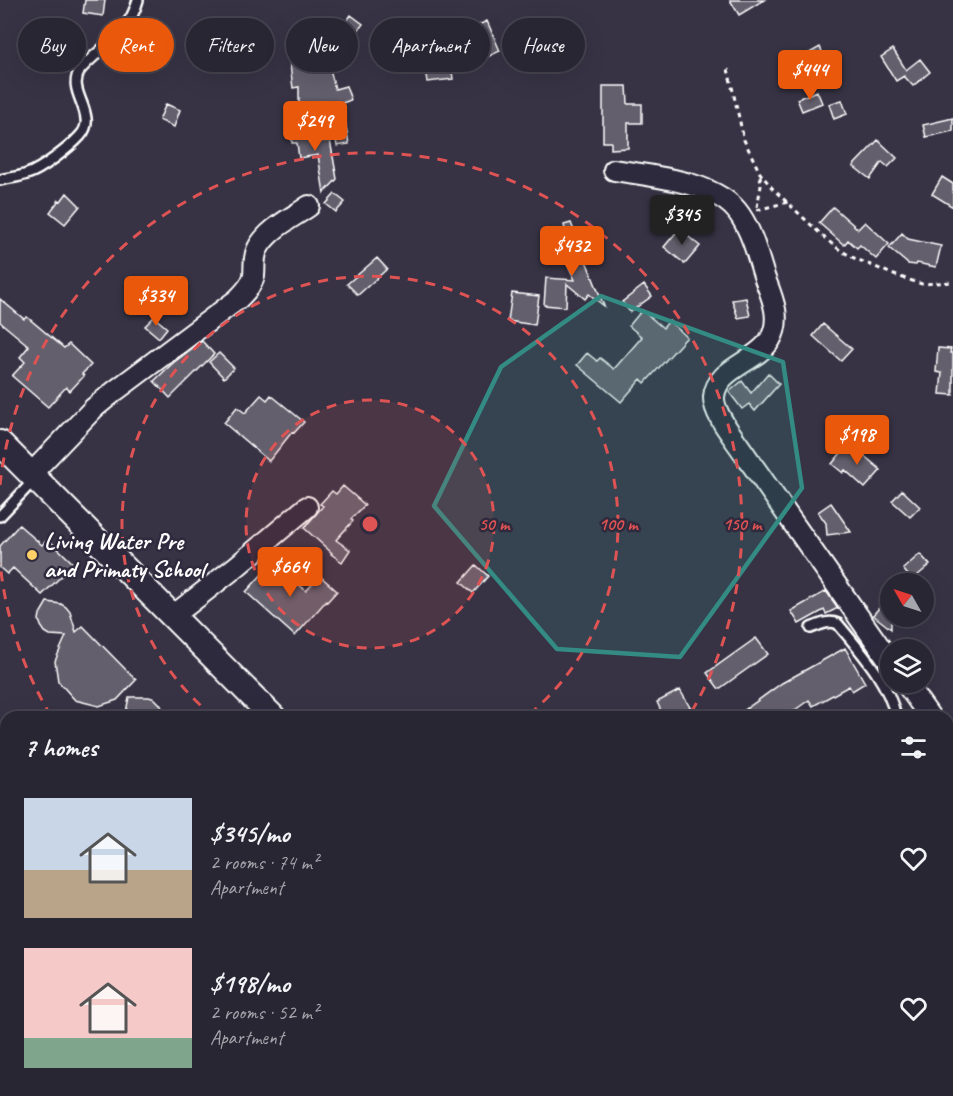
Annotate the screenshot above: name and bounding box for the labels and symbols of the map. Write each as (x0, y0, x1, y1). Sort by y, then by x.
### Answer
pin: $444 (774, 50, 846, 101)
pin: $249 (279, 101, 351, 152)
pin: $345 (646, 195, 718, 246)
pin: $432 (536, 226, 608, 277)
pin: $334 (120, 276, 192, 327)
pin: $198 (821, 415, 893, 466)
text: 50 m (479, 513, 511, 535)
text: 100 m (599, 513, 639, 535)
text: 150 m (723, 513, 763, 535)
centre of rings (360, 514, 380, 534)
place label: Living Water Pre and Primaty School (44, 526, 209, 584)
pin: $664 (254, 547, 326, 598)
marker: Living Water Pre and Primaty School (25, 548, 39, 562)
north arrow (880, 573, 934, 627)

